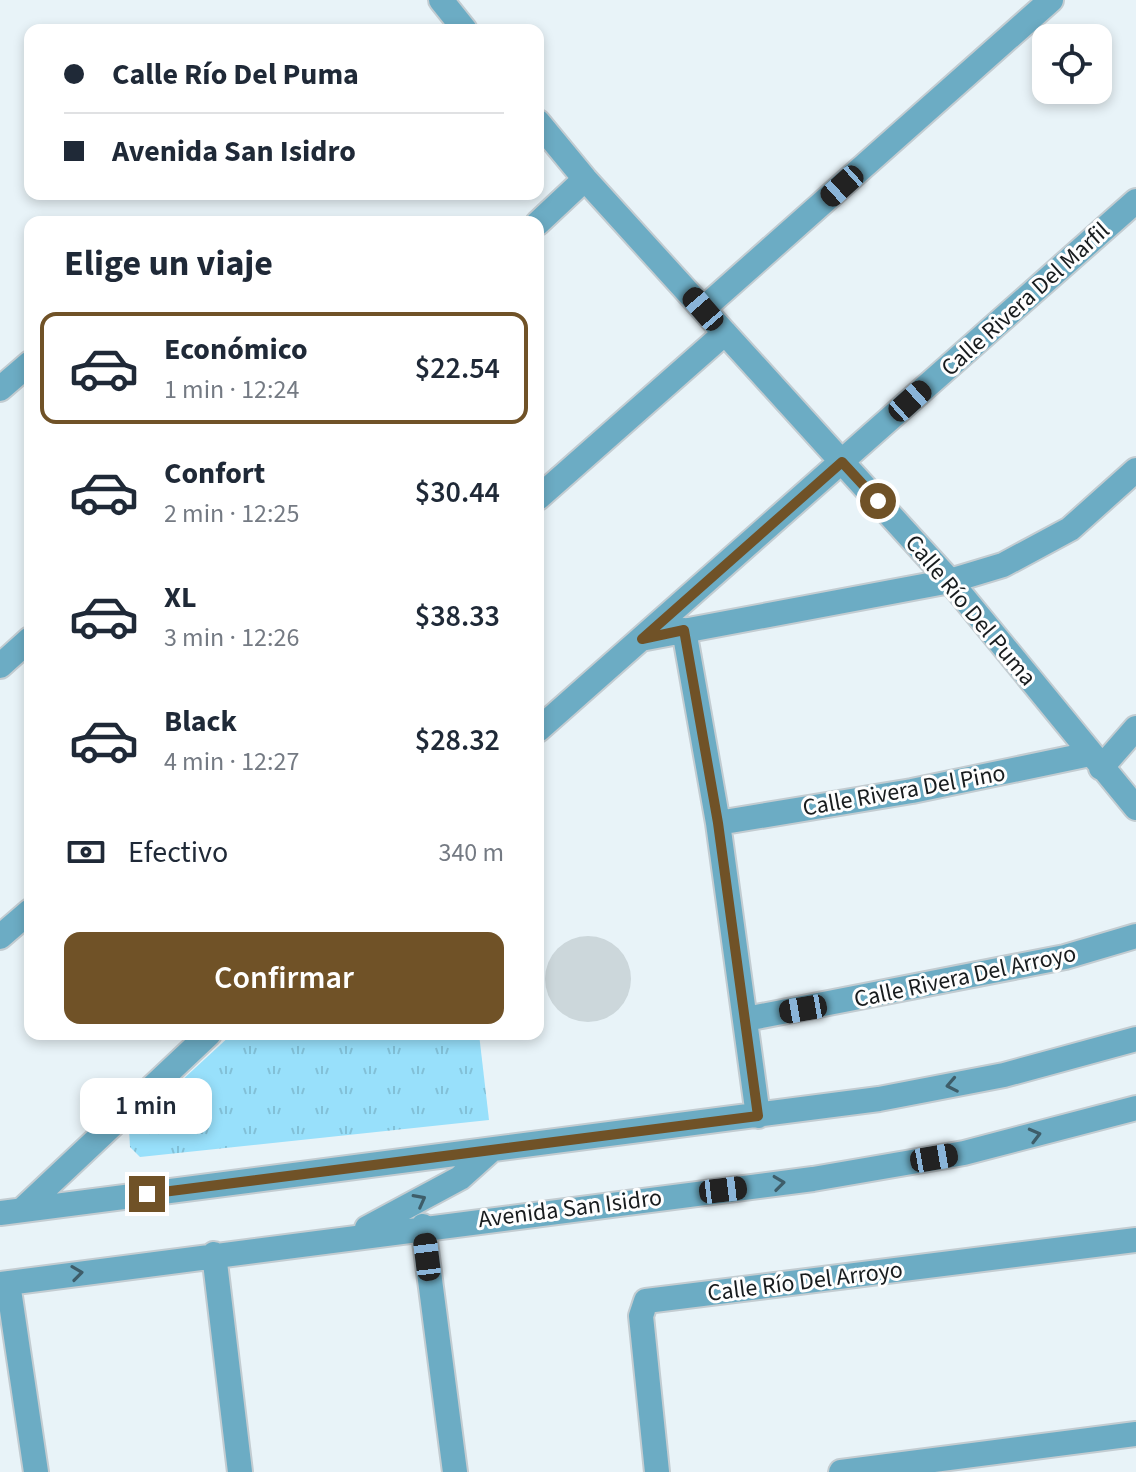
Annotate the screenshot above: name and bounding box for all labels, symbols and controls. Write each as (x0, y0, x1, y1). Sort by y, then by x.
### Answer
map controls (1032, 24, 1112, 104)
button: locate (1032, 24, 1112, 104)
text: Calle Río Del Puma (112, 53, 359, 96)
text: Avenida San Isidro (112, 130, 356, 173)
car (816, 161, 868, 211)
street label: Calle Rivera Del Marfil (933, 214, 1117, 385)
text: Elige un viaje (64, 238, 273, 289)
car (678, 283, 728, 335)
text: Económico (164, 328, 308, 371)
icon: car (68, 332, 140, 404)
text: $22.54 (415, 347, 500, 390)
text: 1 min · 12:24 (164, 371, 299, 408)
car (884, 376, 936, 426)
text: Confort (164, 452, 265, 495)
icon: car (68, 456, 140, 528)
text: $30.44 (415, 471, 500, 514)
route start (860, 483, 896, 519)
text: 2 min · 12:25 (164, 495, 299, 532)
street label: Calle Río Del Puma (897, 527, 1045, 694)
text: XL (164, 576, 197, 619)
icon: car (68, 580, 140, 652)
text: $38.33 (415, 595, 500, 638)
text: 3 min · 12:26 (164, 619, 299, 656)
text: Black (164, 700, 237, 743)
icon: car (68, 704, 140, 776)
text: $28.32 (415, 719, 500, 762)
text: 4 min · 12:27 (164, 743, 299, 780)
street label: Calle Rivera Del Pino (800, 755, 1008, 826)
icon: cash (64, 830, 108, 874)
text: Efectivo (128, 831, 228, 874)
text: 340 m (438, 834, 504, 871)
button: Confirmar (64, 932, 504, 1024)
street label: Calle Rivera Del Arroyo (851, 936, 1079, 1017)
car (777, 993, 829, 1025)
one-way arrow (946, 1076, 959, 1093)
callout: 1 min (81, 1078, 213, 1134)
text: 1 min (115, 1087, 177, 1124)
one-way arrow (1027, 1127, 1041, 1144)
car (908, 1142, 960, 1174)
car (698, 1175, 748, 1205)
one-way arrow (773, 1175, 786, 1192)
route end (129, 1176, 165, 1212)
street label: Avenida San Isidro (476, 1180, 664, 1237)
one-way arrow (411, 1195, 426, 1210)
car (412, 1232, 442, 1282)
street label: Calle Río Del Arroyo (706, 1252, 905, 1311)
one-way arrow (70, 1265, 84, 1282)

